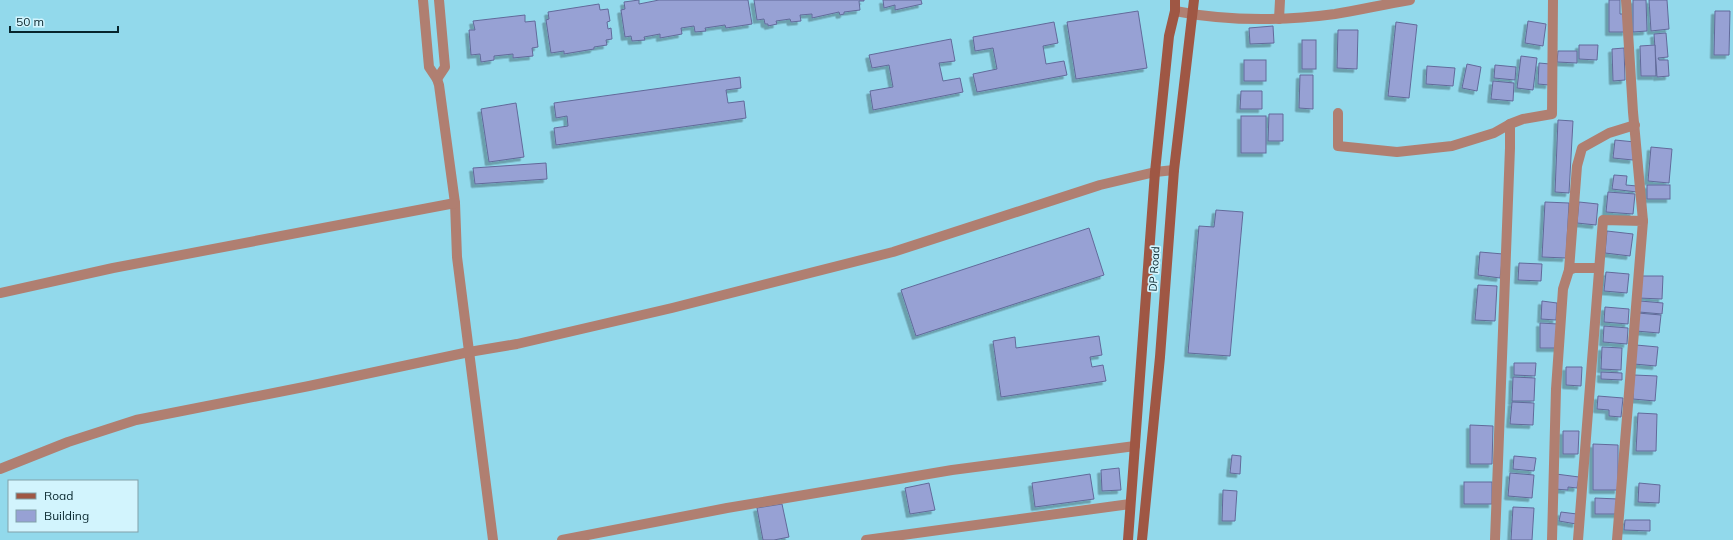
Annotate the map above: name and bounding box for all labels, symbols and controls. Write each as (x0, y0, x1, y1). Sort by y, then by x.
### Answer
scale bar (10, 8, 118, 34)
text: 50 m (16, 14, 44, 29)
street label: DP Road (1145, 246, 1163, 292)
legend (8, 480, 138, 532)
text: Road (44, 488, 73, 503)
text: Building (44, 508, 89, 523)

